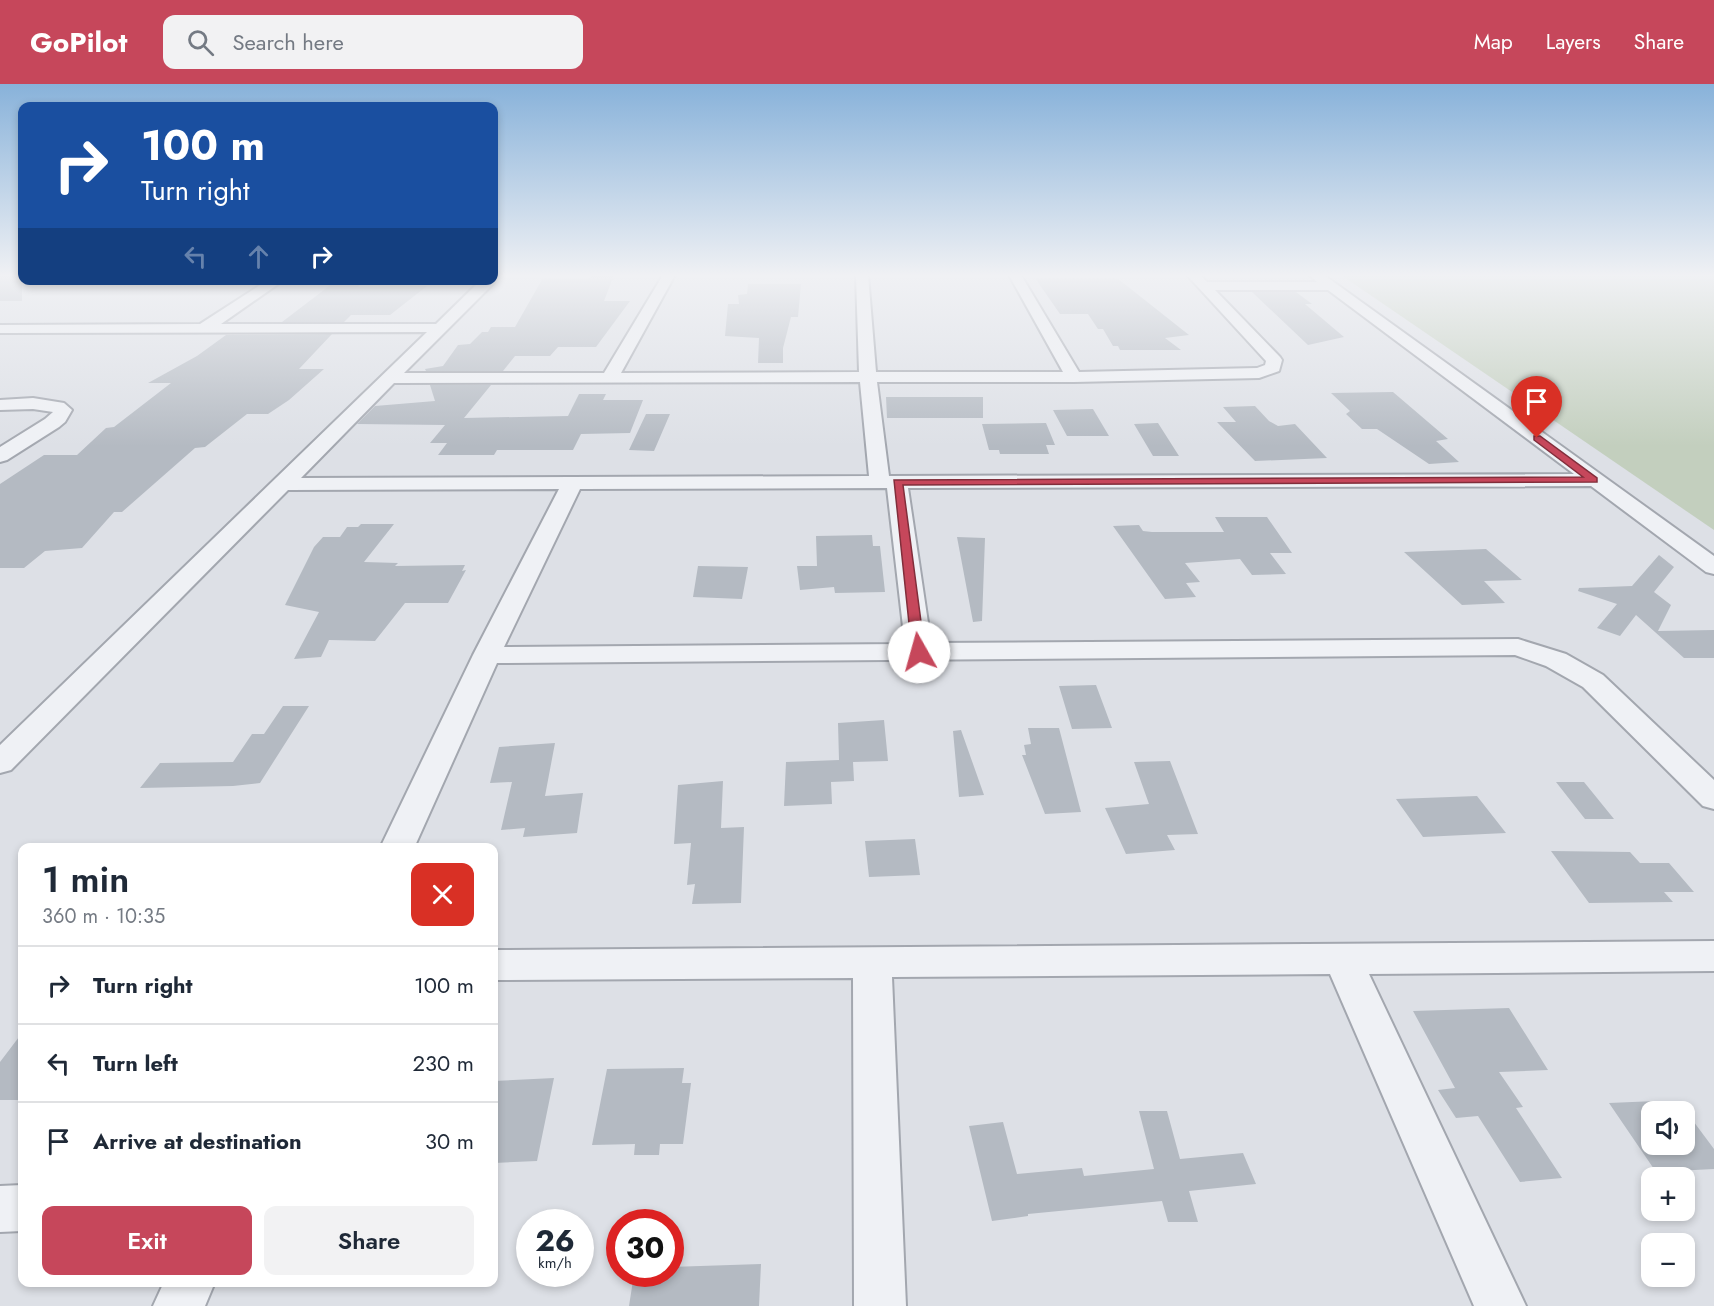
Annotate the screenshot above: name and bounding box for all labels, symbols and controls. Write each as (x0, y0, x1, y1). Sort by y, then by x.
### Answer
search box (163, 15, 583, 69)
text: GoPilot (30, 22, 127, 63)
icon: search (184, 26, 217, 59)
text: Search here (232, 26, 344, 58)
text: Map (1474, 27, 1513, 57)
text: Layers (1546, 27, 1601, 57)
text: Share (1634, 27, 1684, 57)
text: 100 m (141, 115, 265, 176)
icon: right (42, 126, 120, 204)
text: Turn right (141, 171, 249, 210)
icon: left (179, 240, 212, 273)
icon: ahead (242, 240, 275, 273)
icon: right (305, 240, 338, 273)
pin (1511, 376, 1562, 438)
icon: arrive (1520, 385, 1553, 418)
position arrow (887, 620, 951, 684)
text: 1 min (42, 853, 129, 905)
button: close (411, 863, 474, 926)
text: 360 m · 10:35 (42, 902, 165, 931)
icon: right (42, 969, 75, 1002)
text: Turn right (93, 969, 193, 1001)
text: 100 m (414, 969, 474, 1001)
icon: left (42, 1047, 75, 1080)
text: Turn left (93, 1047, 178, 1079)
text: 230 m (413, 1047, 474, 1079)
map controls (1641, 1101, 1695, 1287)
button: sound (1641, 1101, 1695, 1155)
icon: arrive (42, 1125, 75, 1158)
text: Arrive at destination (93, 1125, 302, 1157)
text: 30 m (425, 1125, 474, 1157)
button: + (1641, 1167, 1695, 1221)
button: Exit (42, 1206, 252, 1275)
button: Share (264, 1206, 474, 1275)
speed limit sign: 30 (606, 1209, 684, 1287)
text: 26 (535, 1219, 575, 1262)
button: − (1641, 1233, 1695, 1287)
text: km/h (538, 1252, 572, 1274)

